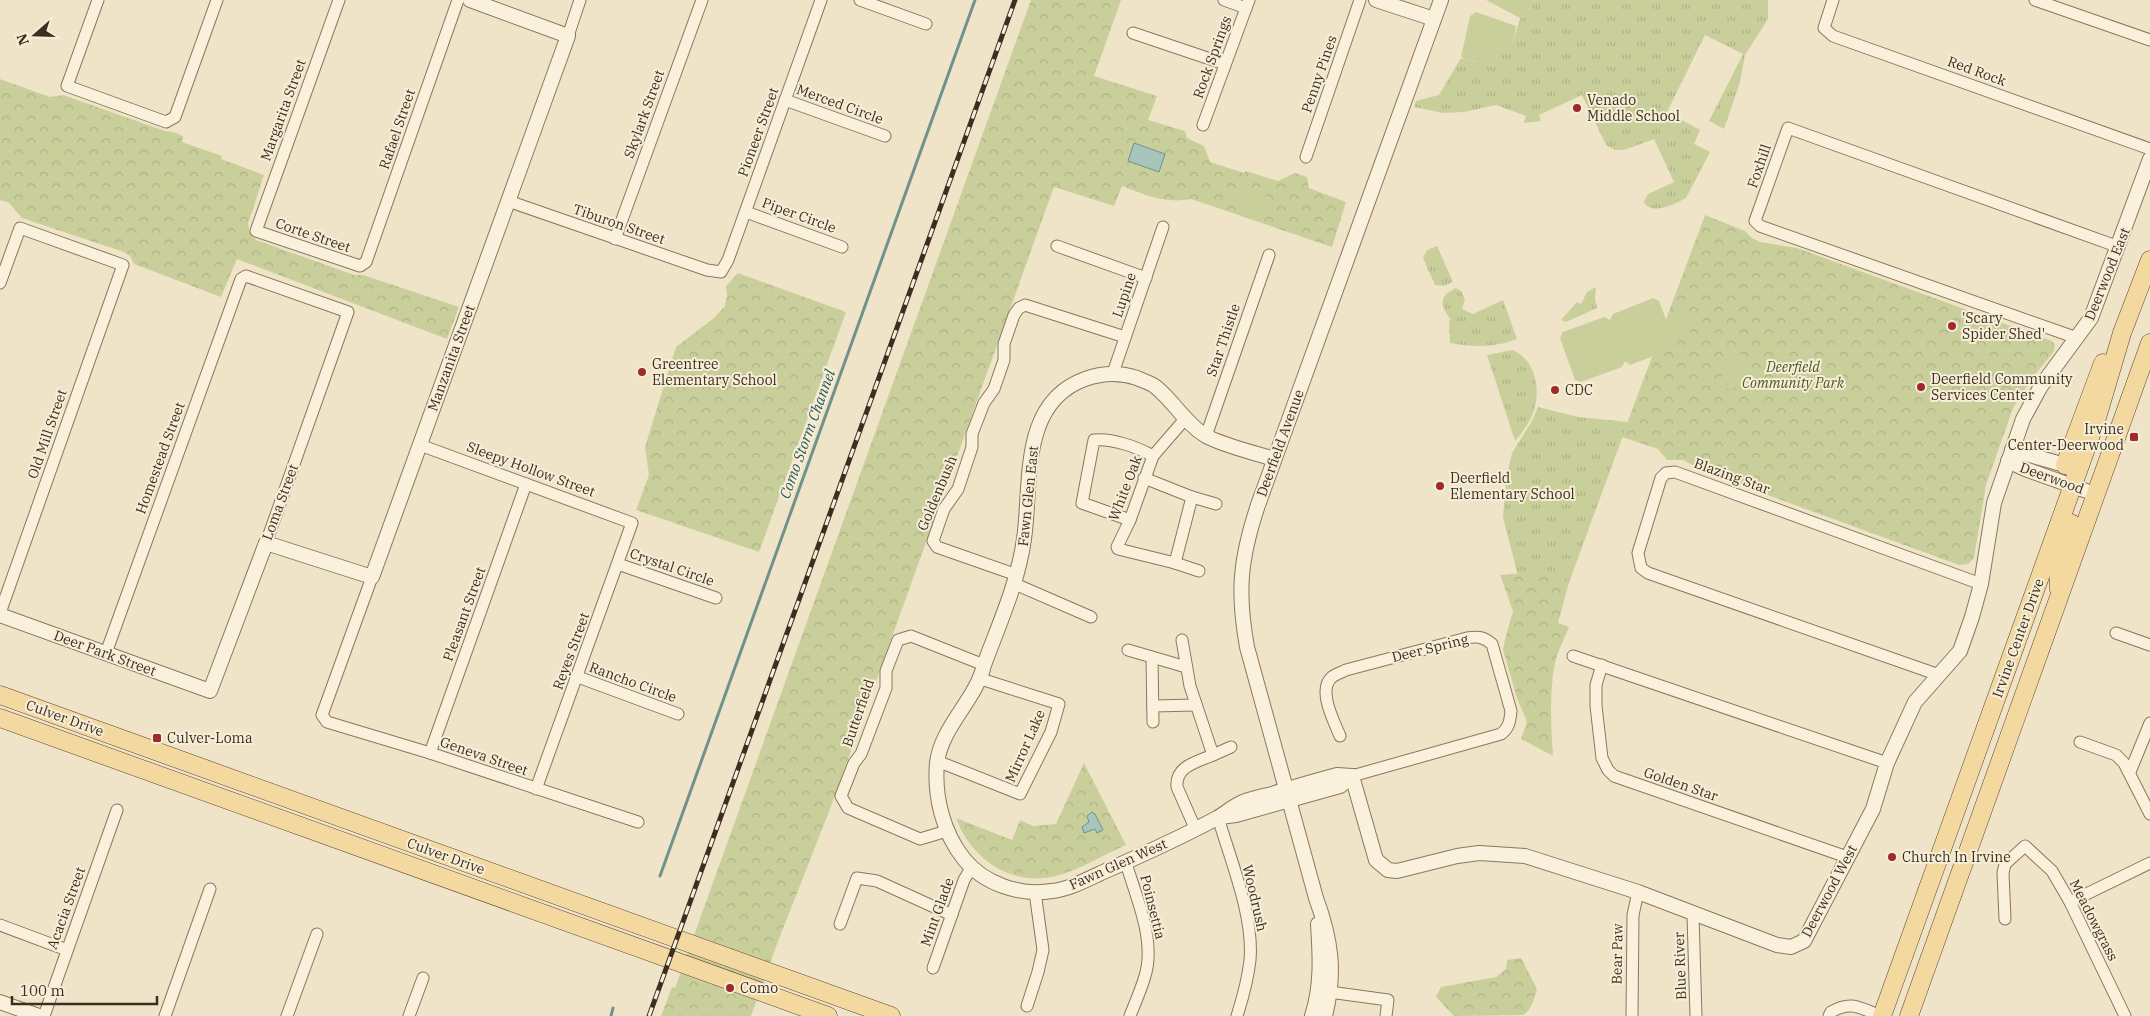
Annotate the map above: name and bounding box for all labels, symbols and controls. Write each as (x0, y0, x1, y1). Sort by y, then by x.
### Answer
north arrow (10, 10, 60, 60)
street label: Rock Springs (1189, 13, 1235, 101)
text: N (12, 31, 33, 48)
street label: Penny Pines (1297, 33, 1341, 115)
street label: Red Rock (1945, 52, 2010, 90)
street label: Margarita Street (256, 57, 310, 163)
street label: Skylark Street (620, 67, 668, 161)
street label: Merced Circle (794, 80, 886, 128)
street label: Pioneer Street (734, 85, 783, 179)
street label: Rafael Street (375, 86, 419, 172)
place label: Venado Middle School (1587, 91, 1680, 125)
marker: Venado Middle School (1571, 102, 1583, 114)
street label: Foxhill (1743, 142, 1775, 190)
street label: Piper Circle (760, 193, 838, 237)
street label: Tiburon Street (571, 200, 667, 248)
street label: Corte Street (273, 214, 353, 256)
street label: Deerwood East (2080, 225, 2134, 323)
street label: Lupine (1108, 270, 1140, 320)
street label: Star Thistle (1202, 301, 1244, 379)
street label: Manzanita Street (423, 302, 479, 414)
place label: 'Scary Spider Shed' (1962, 309, 2045, 343)
marker: 'Scary Spider Shed' (1946, 320, 1958, 332)
place label: Greentree Elementary School (652, 355, 777, 389)
park label: Deerfield Community Park (1742, 358, 1845, 392)
marker: Greentree Elementary School (636, 366, 648, 378)
water label: Como Storm Channel (775, 366, 839, 501)
place label: Deerfield Community Services Center (1931, 370, 2073, 404)
place label: CDC (1565, 381, 1593, 399)
marker: Deerfield Community Services Center (1915, 381, 1927, 393)
marker: CDC (1549, 384, 1561, 396)
street label: Old Mill Street (23, 387, 71, 481)
street label: Deerfield Avenue (1252, 387, 1308, 499)
street label: Homestead Street (131, 400, 189, 516)
place label: Irvine Center-Deerwood (2008, 420, 2124, 454)
marker: Irvine Center-Deerwood (2128, 431, 2140, 443)
street label: Sleepy Hollow Street (464, 437, 598, 501)
street label: Fawn Glen East (1014, 445, 1042, 547)
street label: White Oak (1104, 452, 1146, 523)
street label: Goldenbush (913, 453, 961, 533)
street label: Blazing Star (1692, 454, 1773, 498)
street label: Deerwood (2017, 458, 2087, 498)
street label: Loma Street (258, 461, 302, 543)
place label: Deerfield Elementary School (1450, 469, 1575, 503)
marker: Deerfield Elementary School (1434, 480, 1446, 492)
street label: Crystal Circle (627, 544, 717, 590)
street label: Pleasant Street (439, 564, 489, 664)
street label: Irvine Center Drive (1988, 576, 2048, 700)
street label: Reyes Street (549, 610, 593, 692)
street label: Deer Park Street (51, 626, 159, 680)
street label: Deer Spring (1390, 630, 1471, 666)
street label: Rancho Circle (587, 658, 679, 706)
street label: Butterfield (838, 676, 878, 749)
street label: Culver Drive (24, 696, 106, 740)
street label: Mirror Lake (1001, 707, 1049, 785)
place label: Culver-Loma (167, 729, 253, 747)
marker: Culver-Loma (151, 732, 163, 744)
street label: Geneva Street (438, 733, 530, 779)
street label: Golden Star (1641, 763, 1721, 805)
street label: Culver Drive (405, 834, 487, 878)
street label: Fawn Glen West (1066, 834, 1170, 894)
street label: Deerwood West (1797, 842, 1861, 940)
place label: Church In Irvine (1902, 848, 2011, 866)
marker: Church In Irvine (1886, 851, 1898, 863)
street label: Woodrush (1239, 863, 1272, 934)
street label: Acacia Street (43, 864, 89, 952)
street label: Poinsettia (1136, 873, 1170, 941)
street label: Mint Glade (916, 875, 958, 949)
street label: Meadowgrass (2066, 876, 2122, 964)
street label: Bear Paw (1607, 923, 1627, 985)
street label: Blue River (1670, 931, 1690, 1000)
scale bar (12, 974, 158, 1006)
place label: Como (740, 979, 778, 997)
text: 100 m (20, 981, 65, 1000)
marker: Como (724, 982, 736, 994)

